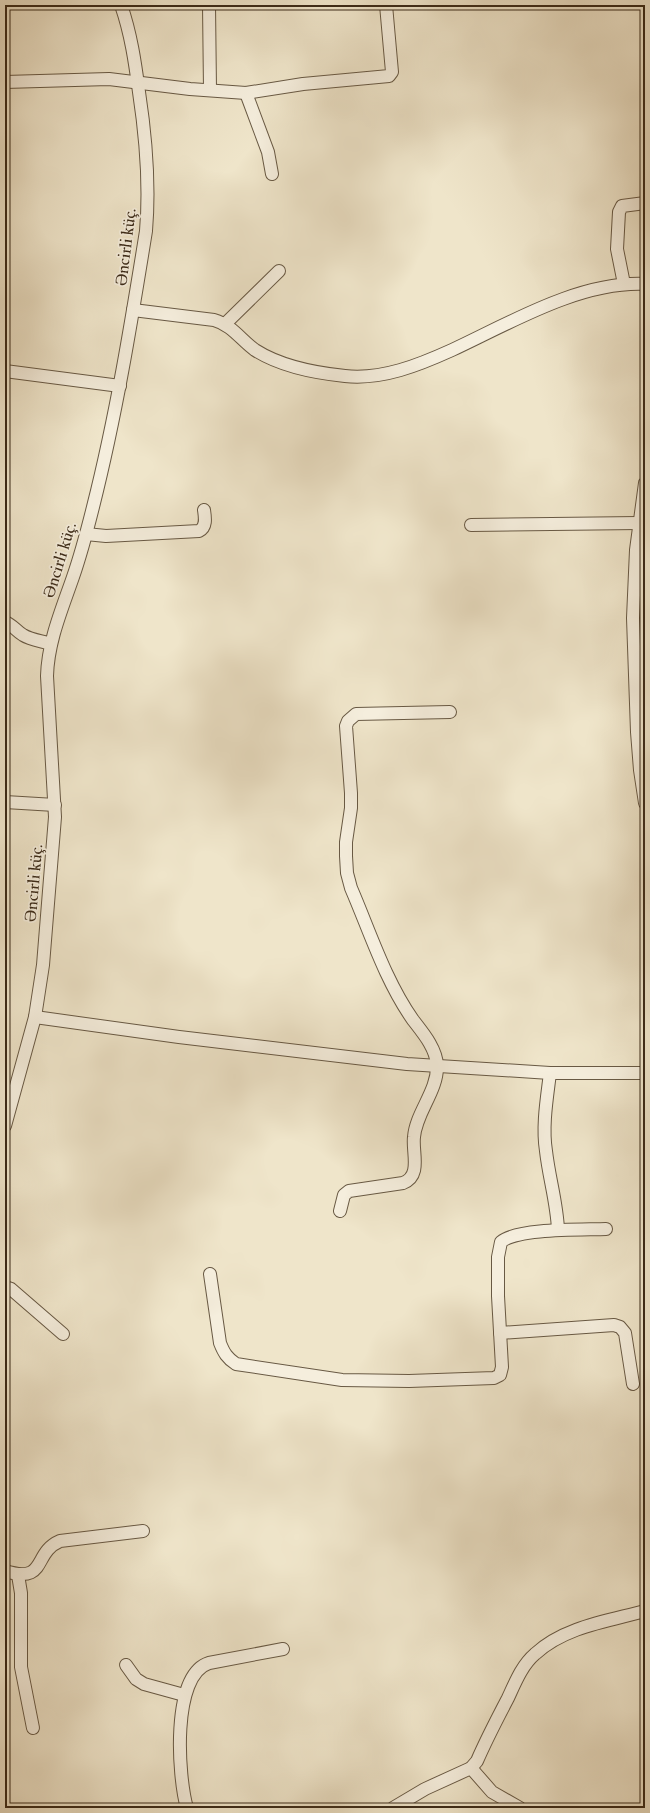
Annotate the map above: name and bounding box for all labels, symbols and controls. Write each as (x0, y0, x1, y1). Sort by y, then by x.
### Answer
street label: Əncirli küç. (110, 207, 141, 287)
street label: Əncirli küç. (38, 520, 81, 601)
street label: Əncirli küç. (20, 843, 47, 923)

